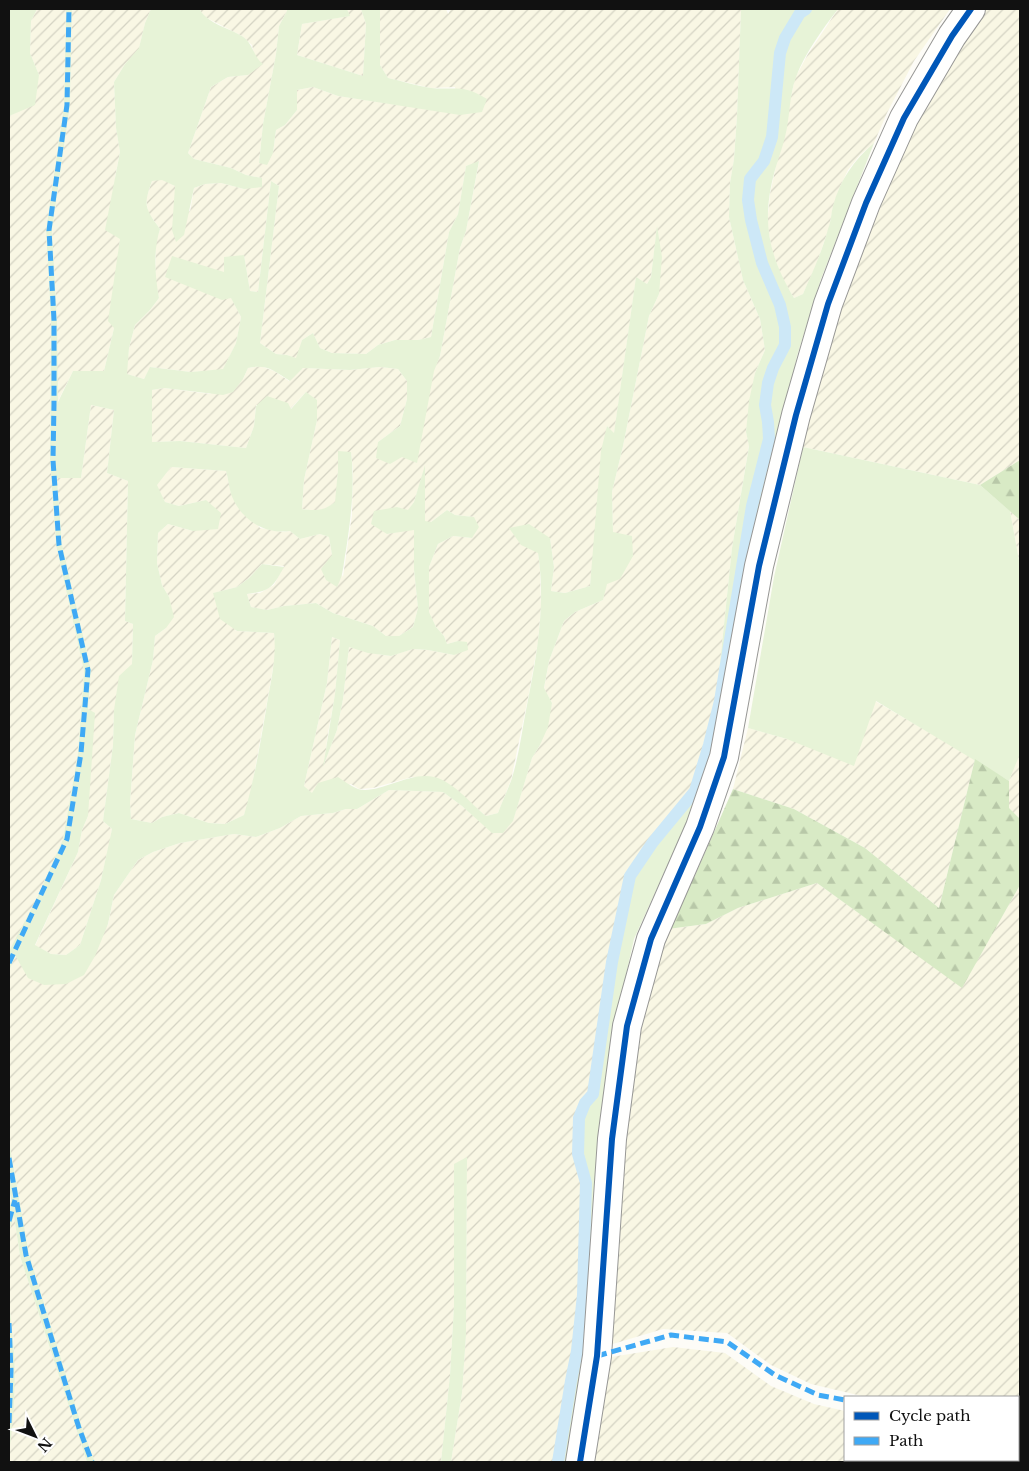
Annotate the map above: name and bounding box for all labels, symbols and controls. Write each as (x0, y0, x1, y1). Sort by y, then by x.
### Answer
legend (844, 1396, 1019, 1461)
text: Cycle path (889, 1406, 971, 1425)
north arrow (10, 1411, 60, 1461)
text: Path (889, 1431, 923, 1450)
text: N (34, 1434, 56, 1456)

